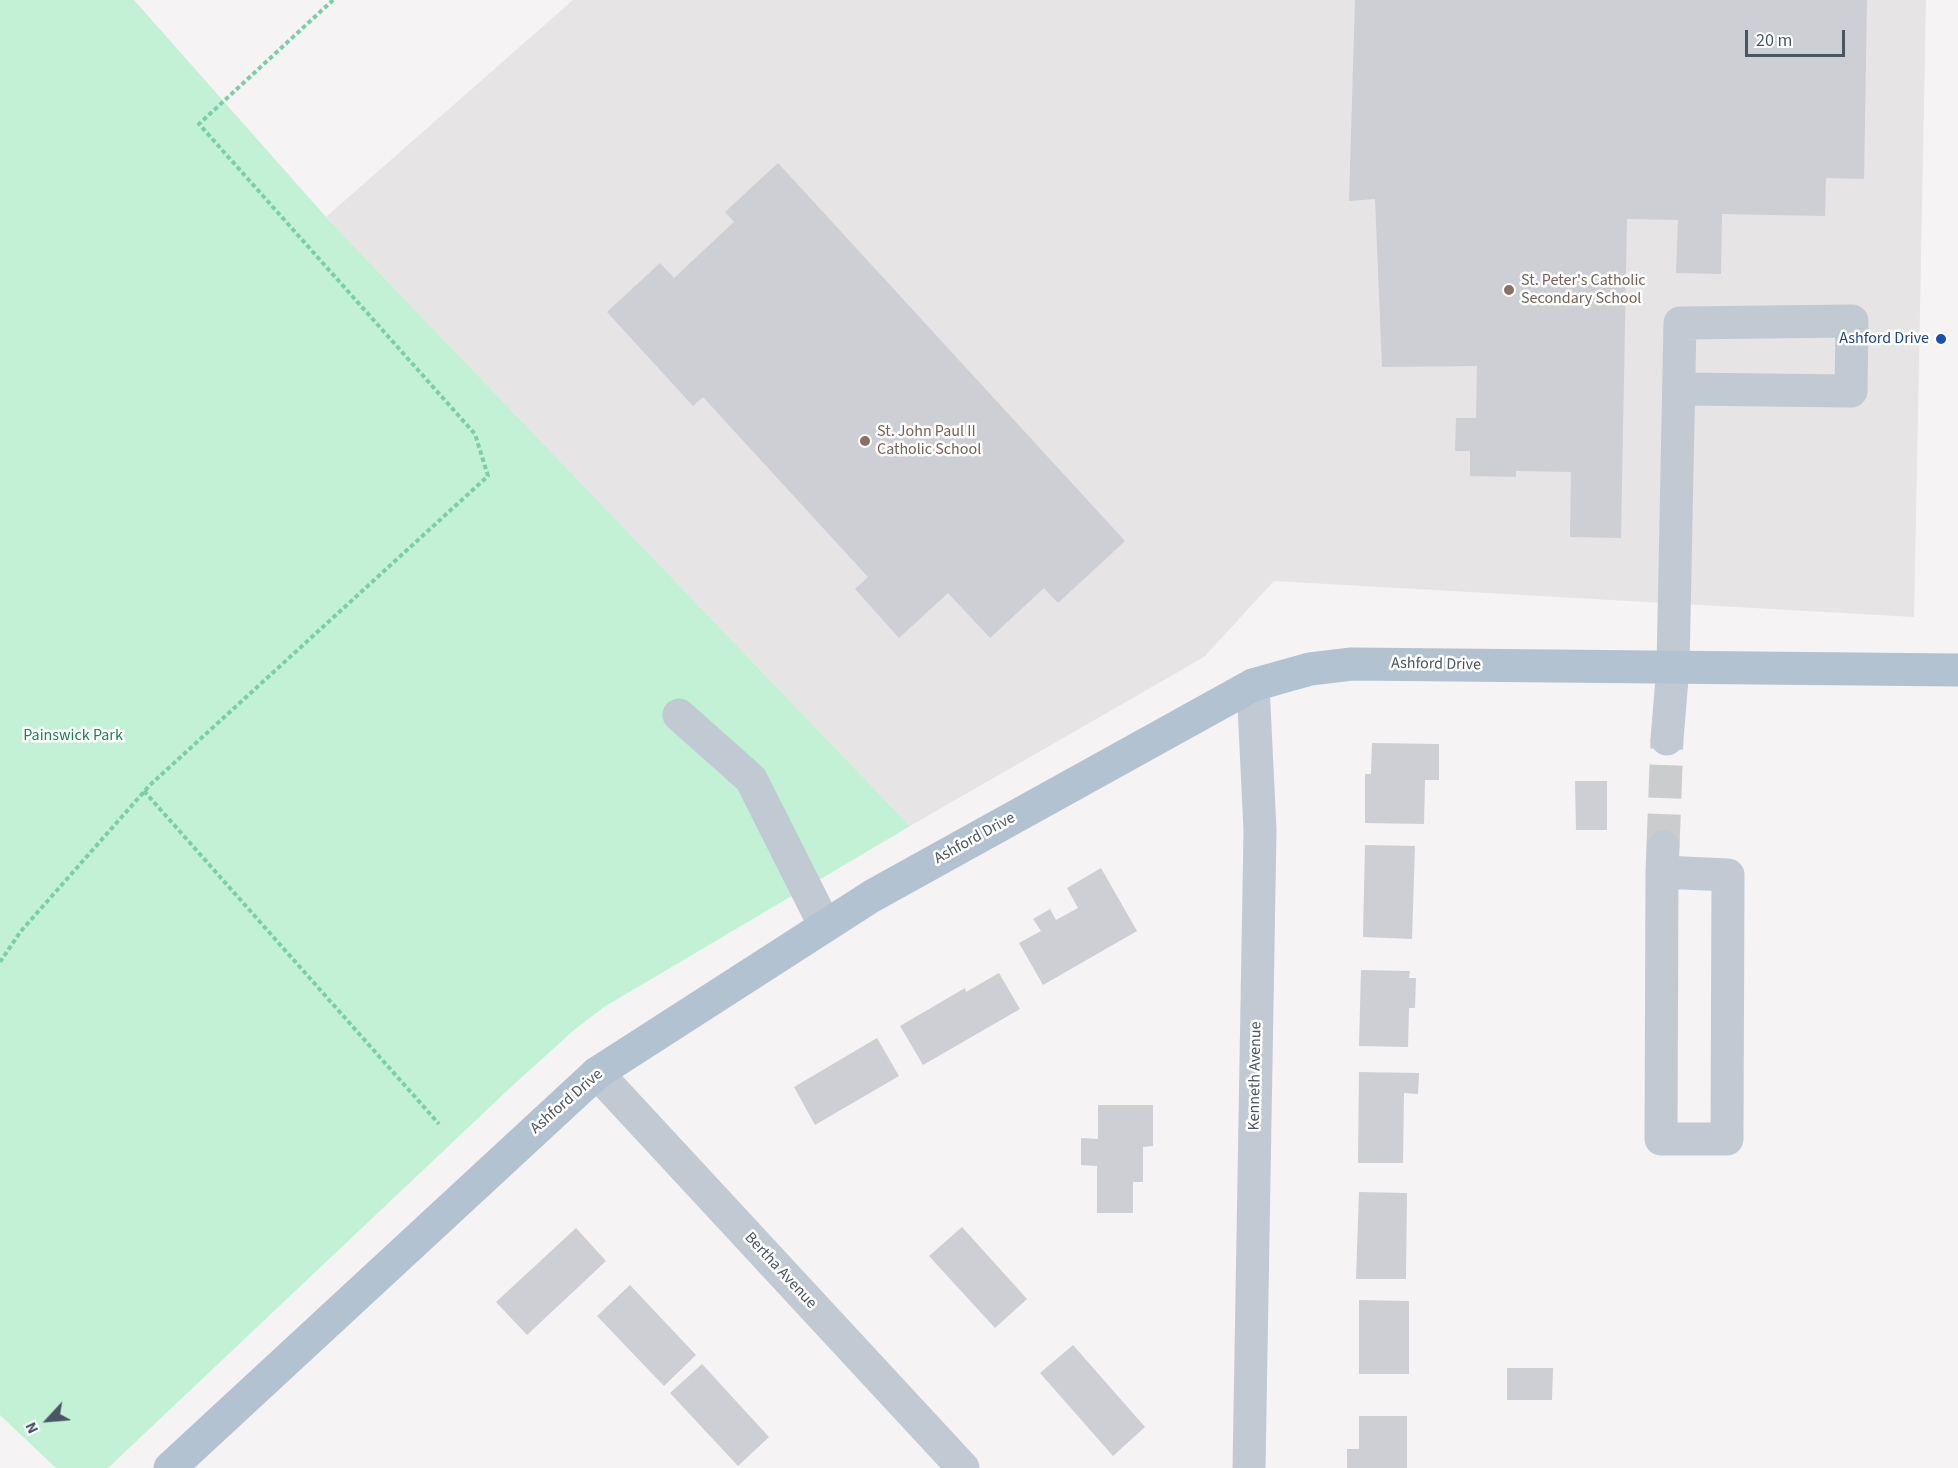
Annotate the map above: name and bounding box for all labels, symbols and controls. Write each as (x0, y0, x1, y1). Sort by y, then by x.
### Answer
scale bar (1748, 18, 1848, 56)
text: 20 m (1756, 28, 1792, 53)
place label: St. Peter's Catholic Secondary School (1521, 271, 1646, 309)
marker: St. Peter's Catholic Secondary School (1502, 283, 1516, 297)
place label: Ashford Drive (1839, 329, 1929, 349)
marker: Ashford Drive (1934, 332, 1948, 346)
place label: St. John Paul II Catholic School (877, 422, 981, 460)
marker: St. John Paul II Catholic School (858, 434, 872, 448)
street label: Ashford Drive (1391, 655, 1481, 675)
park label: Painswick Park (23, 726, 123, 746)
street label: Ashford Drive (931, 809, 1019, 869)
street label: Kenneth Avenue (1245, 1021, 1267, 1131)
street label: Ashford Drive (527, 1065, 607, 1139)
street label: Bertha Avenue (740, 1229, 820, 1313)
north arrow (18, 1390, 78, 1450)
text: N (20, 1418, 44, 1438)

